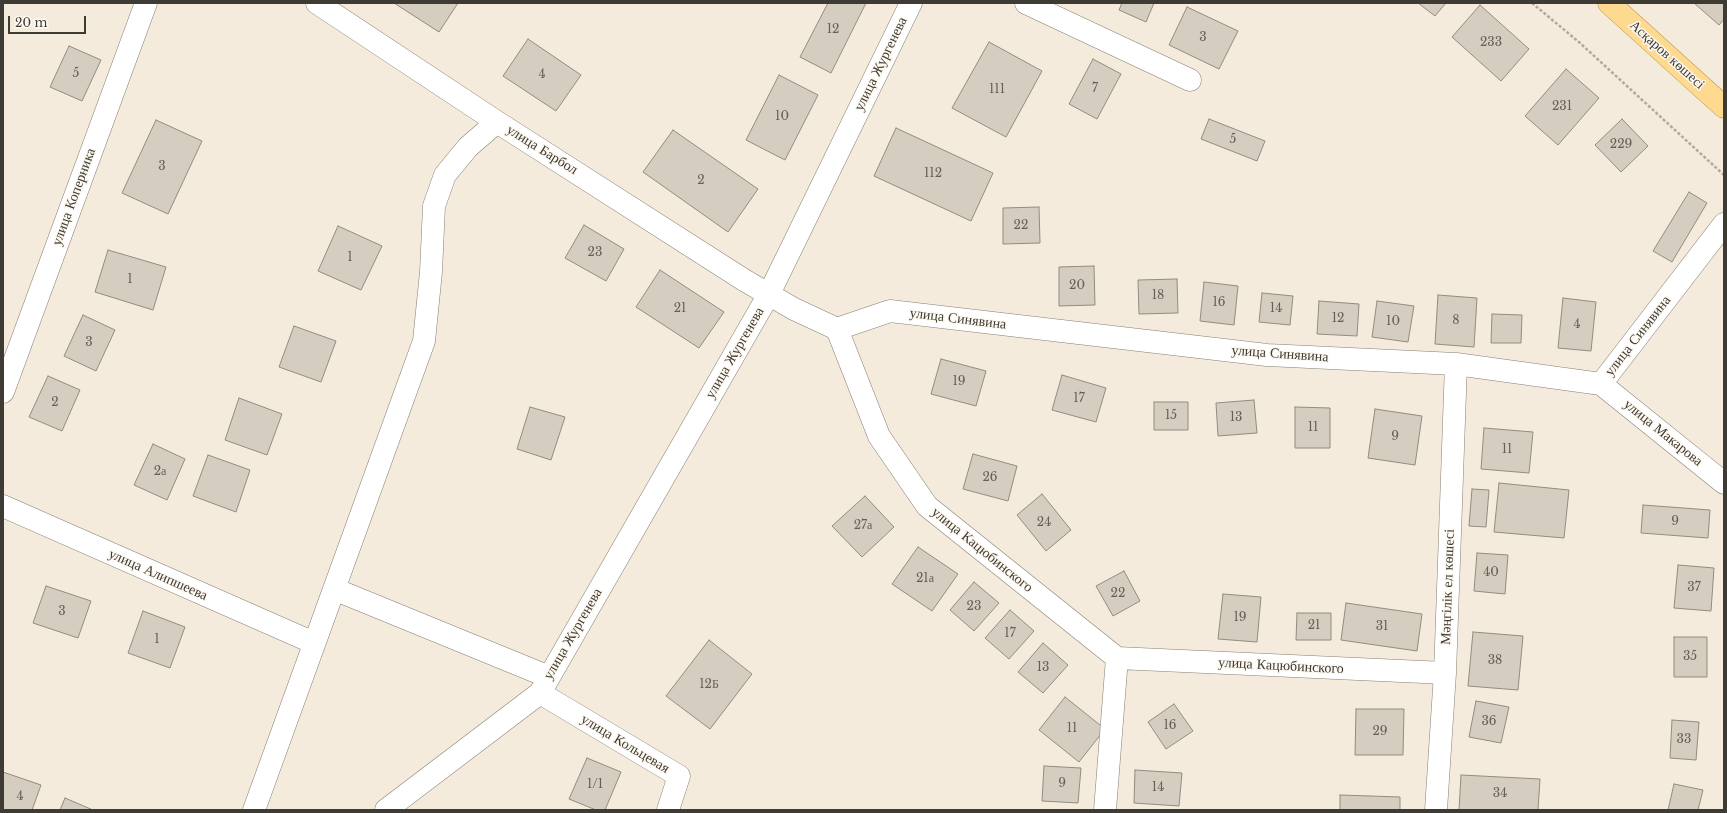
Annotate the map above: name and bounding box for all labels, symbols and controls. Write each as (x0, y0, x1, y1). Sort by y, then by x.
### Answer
scale bar (10, 8, 88, 34)
street label: улица Жургенева (851, 14, 911, 114)
text: 20 m (15, 15, 47, 30)
street label: Асқаров көшесі (1626, 17, 1708, 93)
house number: 12 (827, 23, 839, 37)
house number: 3 (1199, 31, 1207, 45)
house number: 233 (1480, 36, 1502, 50)
house number: 5 (73, 67, 79, 81)
house number: 4 (538, 68, 546, 82)
house number: 7 (1092, 82, 1098, 96)
house number: 111 (989, 83, 1005, 97)
house number: 231 (1552, 100, 1572, 114)
house number: 10 (775, 110, 789, 124)
street label: улица Барбол (503, 121, 581, 179)
house number: 5 (1230, 133, 1236, 147)
house number: 229 (1610, 138, 1632, 152)
street label: улица Коперника (49, 146, 99, 248)
house number: 3 (158, 160, 166, 174)
house number: 112 (924, 167, 942, 181)
house number: 2 (697, 174, 705, 188)
house number: 22 (1014, 219, 1028, 233)
house number: 23 (588, 246, 602, 260)
house number: 1 (347, 251, 353, 265)
house number: 1 (127, 273, 133, 287)
house number: 20 (1069, 279, 1085, 293)
house number: 18 (1152, 289, 1164, 303)
street label: улица Синявина (1601, 293, 1675, 379)
house number: 16 (1212, 296, 1226, 310)
house number: 21 (674, 302, 686, 316)
house number: 14 (1270, 302, 1282, 316)
street label: улица Жургенева (702, 304, 768, 402)
street label: улица Синявина (909, 305, 1007, 333)
house number: 12 (1332, 312, 1344, 326)
house number: 8 (1452, 314, 1460, 328)
house number: 10 (1386, 315, 1400, 329)
house number: 4 (1573, 318, 1581, 332)
house number: 3 (85, 336, 93, 350)
street label: улица Синявина (1231, 342, 1329, 366)
house number: 19 (952, 375, 966, 389)
house number: 17 (1073, 392, 1085, 406)
house number: 2 (51, 396, 59, 410)
street label: улица Макарова (1620, 396, 1706, 470)
house number: 15 (1165, 409, 1177, 423)
house number: 13 (1230, 411, 1242, 425)
house number: 11 (1308, 421, 1318, 435)
house number: 9 (1391, 430, 1399, 444)
house number: 11 (1502, 443, 1512, 457)
house number: 2а (154, 465, 166, 479)
house number: 26 (982, 471, 998, 485)
street label: улица Кацюбинского (928, 504, 1036, 596)
house number: 9 (1671, 515, 1679, 529)
house number: 24 (1037, 516, 1051, 530)
house number: 27а (854, 519, 872, 533)
street label: Мәңгілік ел көшесі (1438, 529, 1458, 645)
street label: улица Алипшеева (106, 546, 210, 604)
house number: 40 (1483, 566, 1499, 580)
house number: 21а (916, 572, 934, 586)
house number: 37 (1687, 581, 1701, 595)
street label: улица Жургенева (540, 585, 606, 683)
house number: 22 (1111, 587, 1125, 601)
house number: 23 (967, 600, 981, 614)
house number: 3 (58, 605, 66, 619)
house number: 19 (1233, 611, 1247, 625)
house number: 21 (1308, 619, 1320, 633)
house number: 31 (1376, 620, 1388, 634)
house number: 17 (1004, 627, 1016, 641)
house number: 1 (154, 633, 160, 647)
house number: 35 (1683, 650, 1697, 664)
street label: улица Кацюбинского (1218, 654, 1344, 678)
house number: 38 (1488, 654, 1502, 668)
house number: 13 (1037, 661, 1049, 675)
house number: 12Б (699, 678, 719, 692)
street label: улица Кольцевая (578, 711, 672, 777)
house number: 36 (1481, 715, 1497, 729)
house number: 16 (1163, 719, 1177, 733)
house number: 11 (1067, 722, 1077, 736)
house number: 29 (1372, 725, 1388, 739)
house number: 33 (1677, 733, 1691, 747)
house number: 9 (1058, 777, 1066, 791)
house number: 1/1 (587, 778, 603, 792)
house number: 14 (1152, 781, 1164, 795)
house number: 34 (1493, 787, 1507, 801)
house number: 4 (16, 790, 24, 804)

